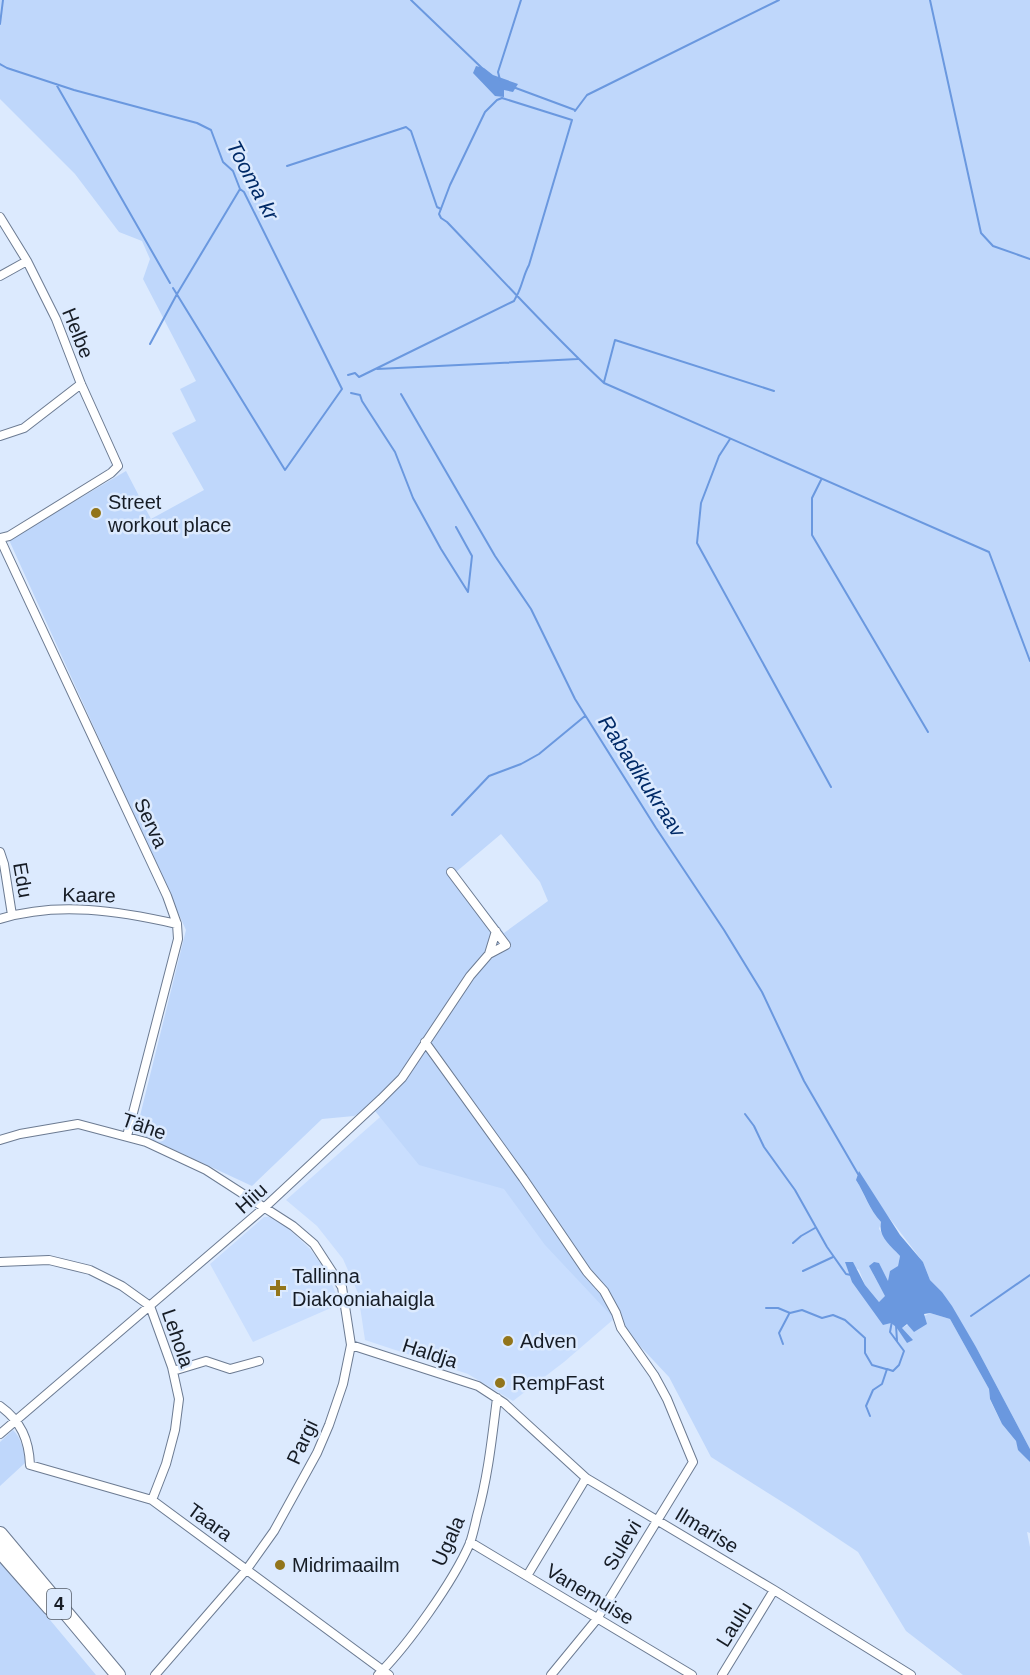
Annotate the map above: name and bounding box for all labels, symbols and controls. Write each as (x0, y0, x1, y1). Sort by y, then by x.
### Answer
water label: Tooma kr (222, 136, 284, 225)
street label: Helbe (58, 305, 98, 361)
place label: Street workout place (107, 491, 231, 536)
marker: Street workout place (89, 506, 103, 520)
water label: Rabadikukraav (594, 711, 691, 842)
street label: Serva (130, 795, 172, 852)
street label: Edu (9, 861, 37, 899)
street label: Kaare (62, 884, 116, 906)
street label: Tähe (119, 1108, 169, 1144)
street label: Hiiu (231, 1178, 271, 1218)
place label: Tallinna Diakooniahaigla (292, 1265, 435, 1310)
marker: Tallinna Diakooniahaigla (269, 1279, 287, 1297)
street label: Lehola (158, 1306, 198, 1371)
place label: Adven (520, 1330, 577, 1352)
street label: Haldja (400, 1334, 461, 1372)
marker: Adven (501, 1334, 515, 1348)
place label: RempFast (512, 1372, 605, 1394)
marker: RempFast (493, 1376, 507, 1390)
street label: Pargi (282, 1416, 322, 1468)
street label: Taara (183, 1498, 237, 1546)
street label: Ilmarise (671, 1503, 743, 1557)
street label: Ugala (427, 1512, 469, 1569)
street label: Sulevi (599, 1516, 645, 1574)
place label: Midrimaailm (292, 1554, 400, 1576)
marker: Midrimaailm (273, 1558, 287, 1572)
street label: Vanemuise (542, 1559, 638, 1629)
road number: 4 (47, 1589, 71, 1619)
street label: Laulu (712, 1597, 756, 1651)

